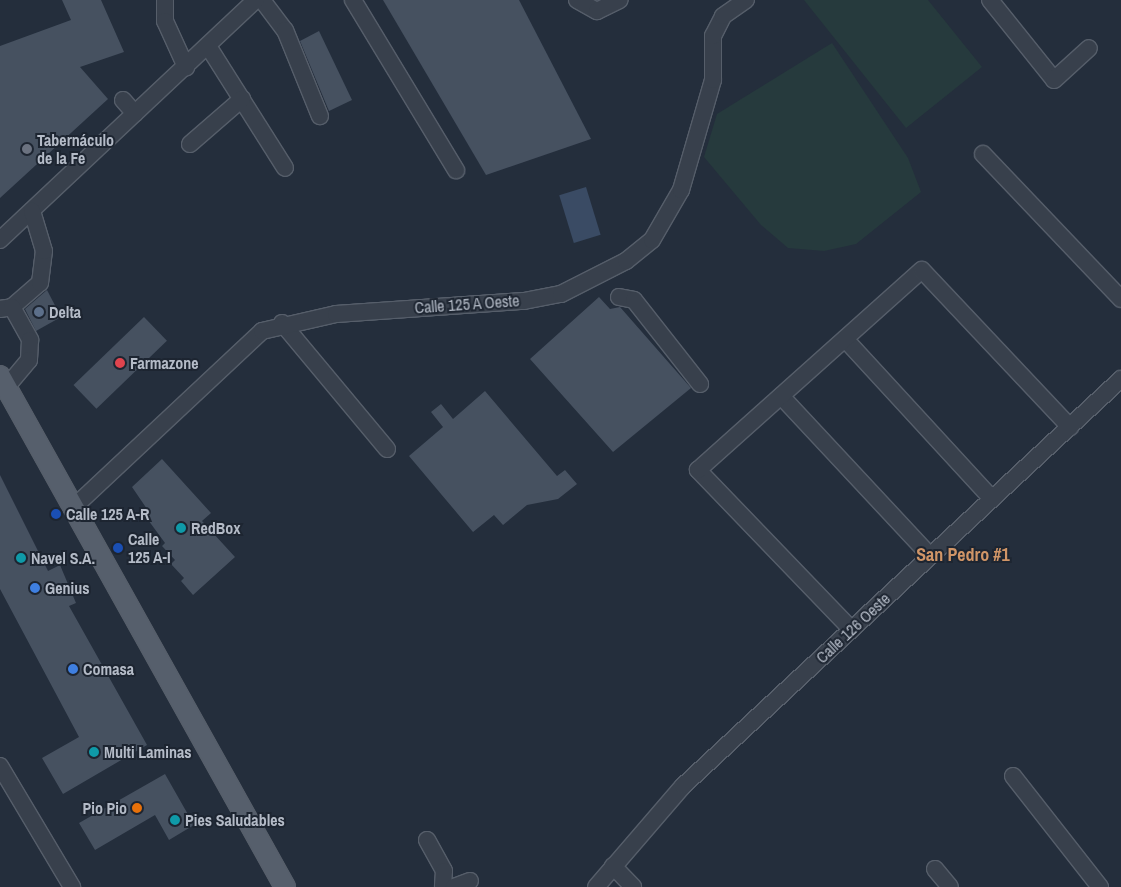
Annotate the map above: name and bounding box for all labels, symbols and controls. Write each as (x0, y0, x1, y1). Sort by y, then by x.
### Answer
place label: Tabernáculo de la Fe (37, 130, 114, 168)
marker: Tabernáculo de la Fe (21, 143, 33, 155)
street label: Calle 125 A Oeste (413, 291, 521, 317)
place label: Delta (49, 302, 81, 322)
marker: Delta (33, 306, 45, 318)
place label: Farmazone (130, 353, 199, 373)
marker: Farmazone (114, 357, 126, 369)
place label: Calle 125 A-R (66, 504, 150, 524)
marker: Calle 125 A-R (50, 508, 62, 520)
place label: RedBox (191, 518, 241, 538)
marker: RedBox (175, 522, 187, 534)
place label: Calle 125 A-I (128, 529, 171, 567)
marker: Calle 125 A-I (112, 542, 124, 554)
district label: San Pedro #1 (916, 544, 1010, 566)
place label: Navel S.A. (31, 548, 95, 568)
marker: Navel S.A. (15, 552, 27, 564)
place label: Genius (45, 578, 89, 598)
marker: Genius (29, 582, 41, 594)
street label: Calle 126 Oeste (812, 589, 894, 667)
place label: Comasa (83, 659, 134, 679)
marker: Comasa (67, 663, 79, 675)
place label: Multi Laminas (104, 742, 191, 762)
marker: Multi Laminas (88, 746, 100, 758)
place label: Pio Pio (83, 798, 127, 818)
marker: Pio Pio (131, 802, 143, 814)
place label: Pies Saludables (185, 810, 285, 830)
marker: Pies Saludables (169, 814, 181, 826)

